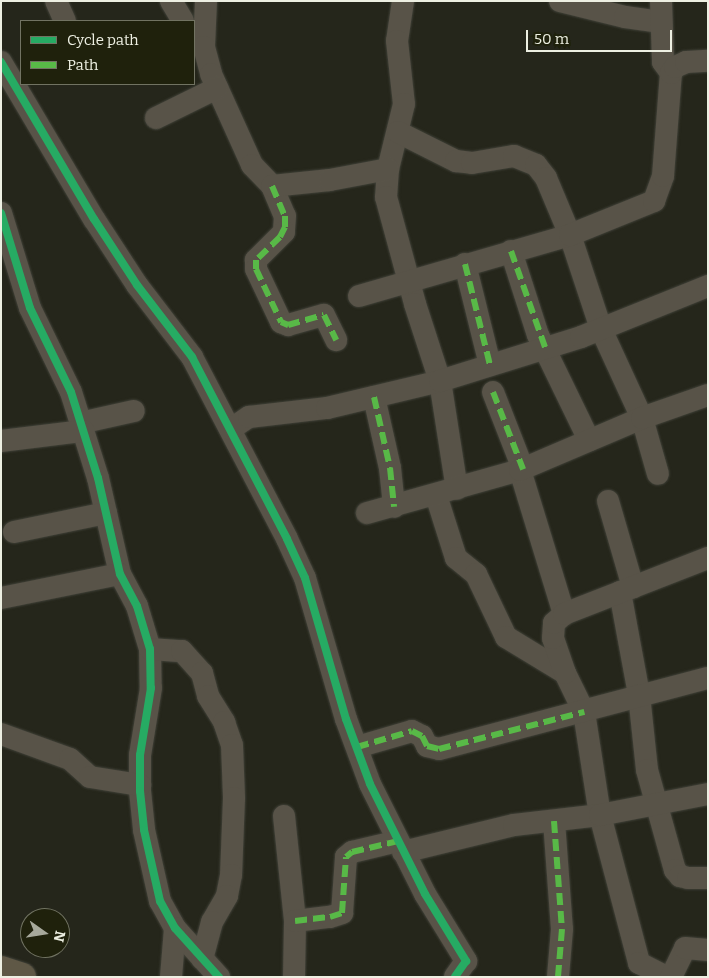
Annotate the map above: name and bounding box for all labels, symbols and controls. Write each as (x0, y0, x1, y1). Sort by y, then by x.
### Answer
legend (20, 20, 195, 85)
scale bar (529, 20, 675, 52)
text: 50 m (534, 30, 569, 48)
text: Cycle path (67, 31, 139, 49)
text: Path (67, 56, 98, 74)
north arrow (20, 908, 70, 958)
text: N (50, 929, 69, 943)

